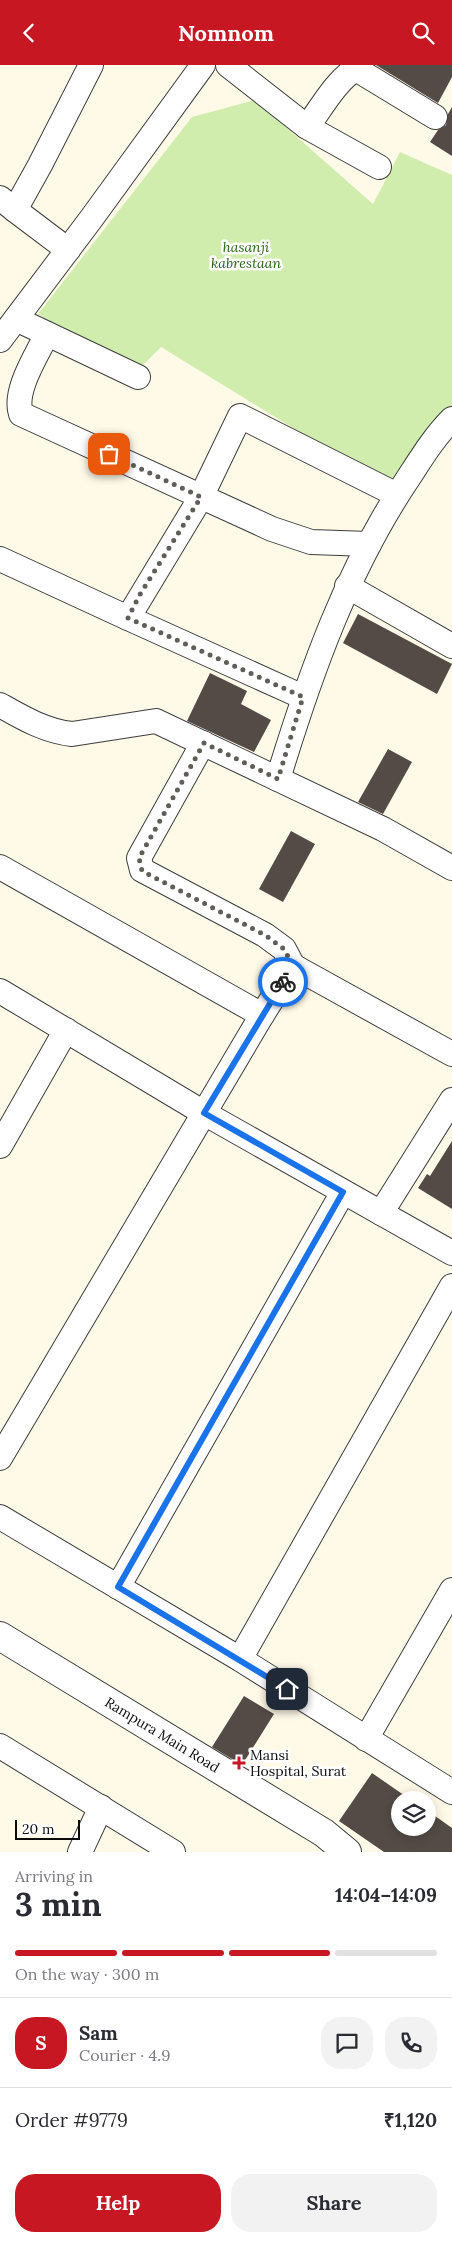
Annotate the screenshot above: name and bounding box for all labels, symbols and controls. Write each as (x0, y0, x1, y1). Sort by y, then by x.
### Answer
icon: back (15, 19, 43, 47)
text: Nomnom (178, 19, 274, 47)
icon: search (409, 19, 437, 47)
park label: hasanji kabrestaan (211, 238, 281, 272)
pin (88, 433, 130, 475)
icon: bag (95, 440, 123, 468)
courier (258, 957, 308, 1007)
icon: bike (269, 968, 297, 996)
pin (266, 1668, 308, 1710)
icon: home (273, 1675, 301, 1703)
street label: Rampura Main Road (102, 1693, 223, 1776)
place label: Mansi Hospital, Surat (250, 1746, 347, 1780)
marker: Mansi Hospital, Surat (232, 1756, 246, 1770)
map controls (391, 1791, 436, 1836)
button: layers (391, 1791, 436, 1836)
scale bar (15, 1817, 80, 1840)
text: 20 m (22, 1820, 54, 1838)
text: Arriving in (15, 1866, 93, 1886)
text: 14:04–14:09 (335, 1883, 437, 1907)
text: 3 min (15, 1884, 102, 1925)
text: On the way · 300 m (15, 1964, 159, 1984)
button: chat (321, 2017, 373, 2069)
button: phone (385, 2017, 437, 2069)
text: Sam (79, 2021, 118, 2045)
text: S (35, 2031, 47, 2055)
text: Courier · 4.9 (79, 2045, 170, 2065)
text: Order #9779 (15, 2108, 128, 2132)
text: ₹1,120 (384, 2108, 437, 2132)
button: Help (15, 2174, 221, 2232)
button: Share (231, 2174, 437, 2232)

